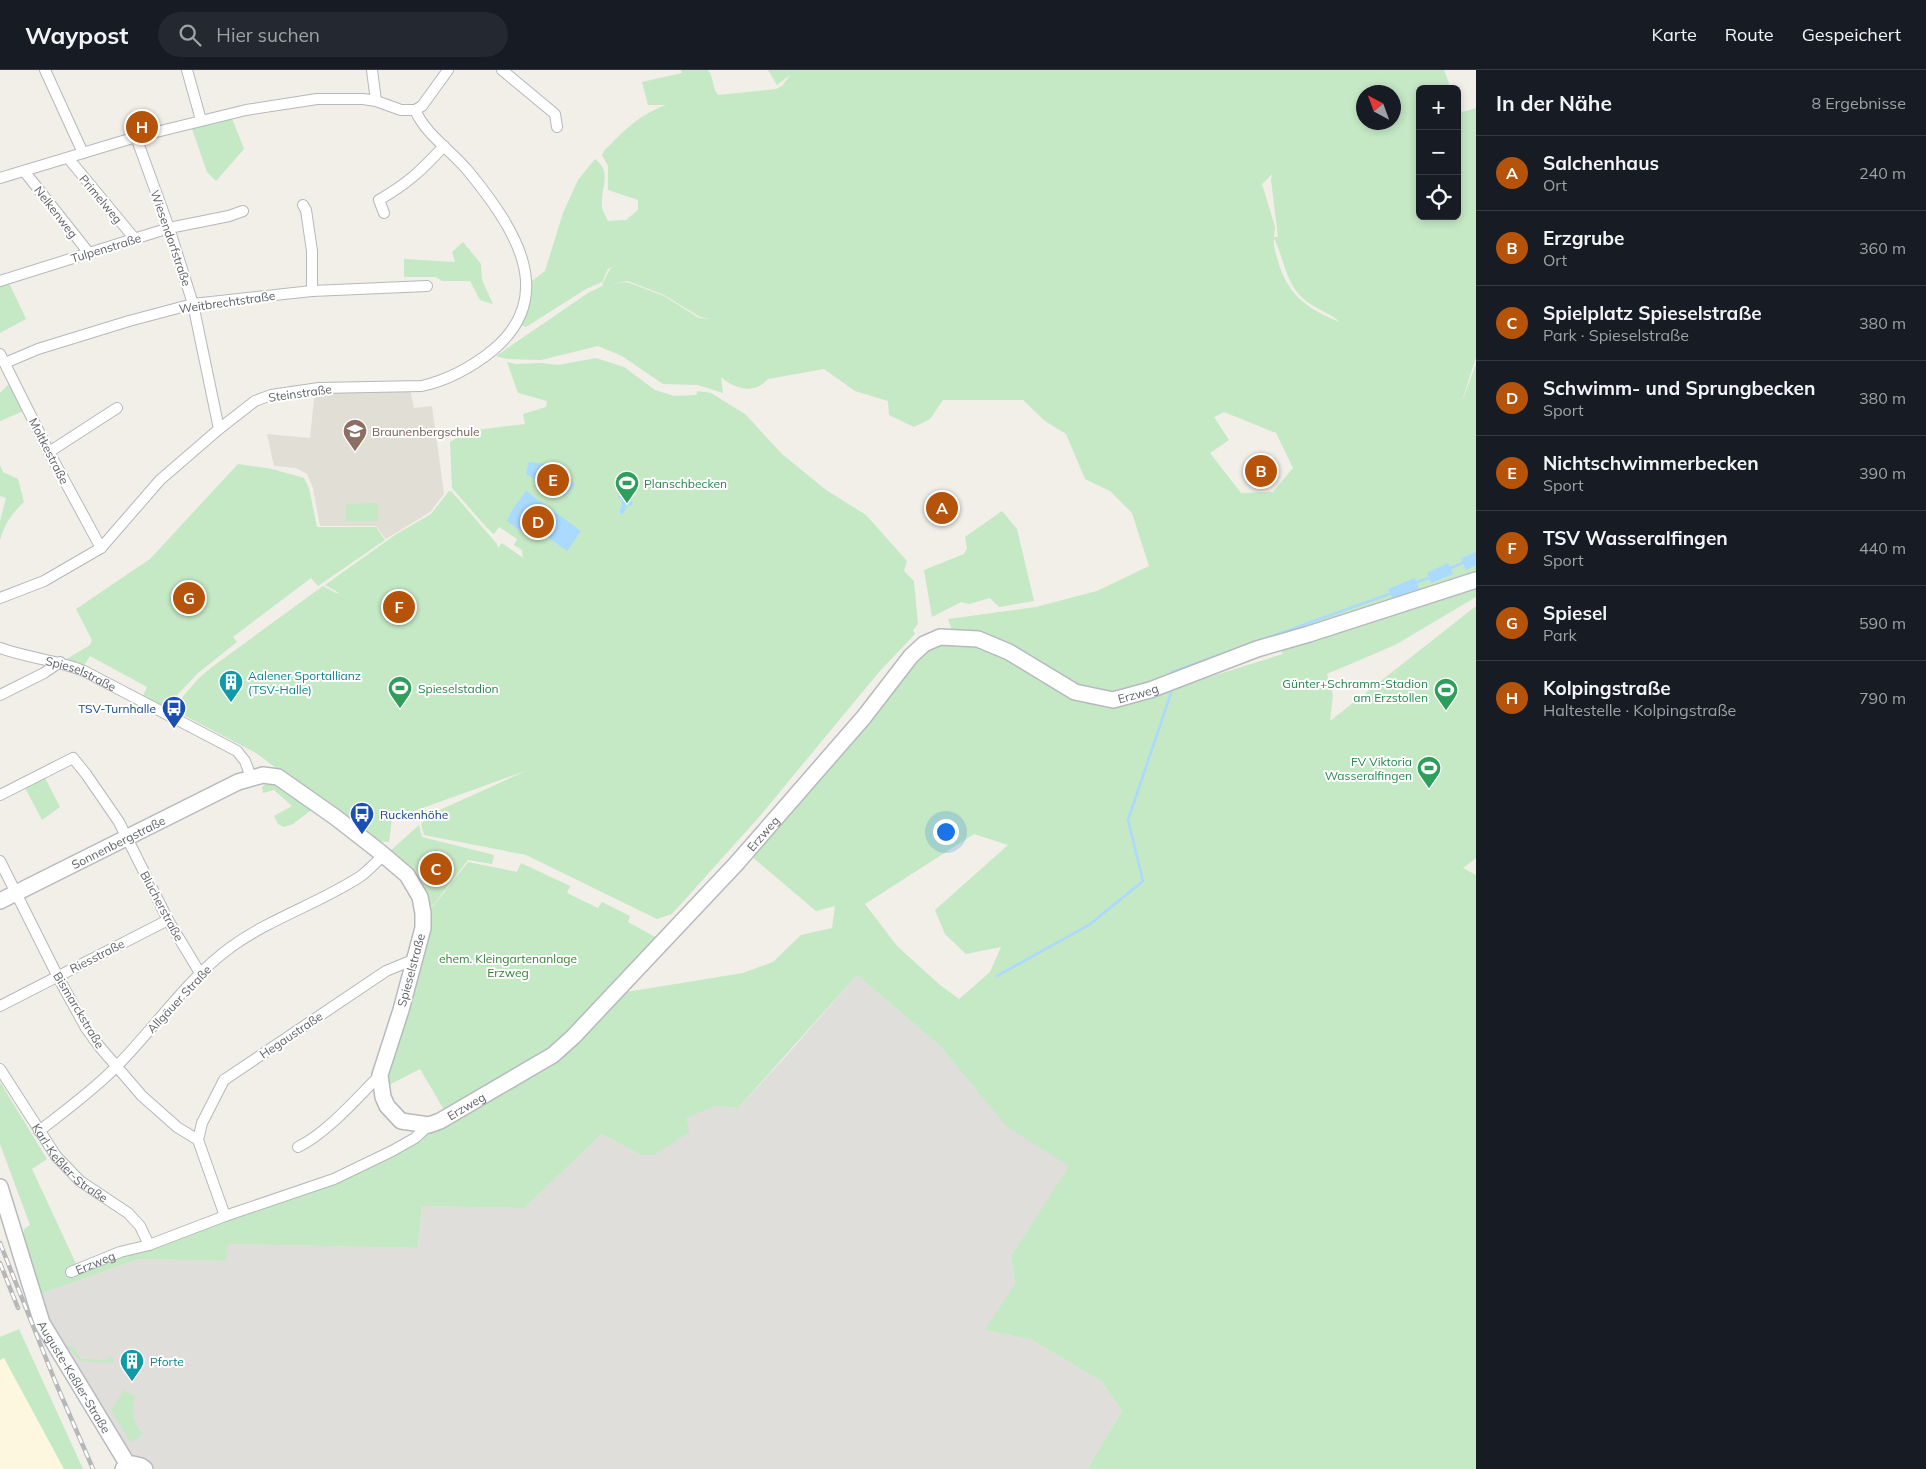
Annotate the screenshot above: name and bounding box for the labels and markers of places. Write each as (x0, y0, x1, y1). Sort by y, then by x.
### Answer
pin: H (126, 108, 158, 146)
school or university icon: Braunenbergschule (342, 418, 368, 452)
place label: Braunenbergschule (372, 424, 480, 439)
pin: B (1245, 452, 1277, 490)
pin: E (537, 461, 569, 499)
sports icon: Planschbecken (614, 470, 640, 504)
place label: Planschbecken (644, 476, 727, 491)
pin: A (926, 489, 958, 527)
pin: D (522, 503, 554, 541)
pin: G (173, 579, 205, 617)
pin: F (383, 588, 415, 626)
place label: Aalener Sportallianz (TSV-Halle) (248, 668, 361, 697)
building icon: Aalener Sportallianz (TSV-Halle) (218, 669, 244, 703)
sports icon: Spieselstadion (387, 675, 413, 709)
place label: Günter+Schramm-Stadion am Erzstollen (1282, 676, 1428, 705)
sports icon: Günter+Schramm-Stadion am Erzstollen (1433, 677, 1459, 711)
place label: Spieselstadion (418, 681, 499, 696)
bus stop icon: TSV-Turnhalle (161, 695, 187, 729)
place label: TSV-Turnhalle (78, 701, 156, 716)
place label: FV Viktoria Wasseralfingen (1325, 754, 1412, 783)
sports icon: FV Viktoria Wasseralfingen (1416, 755, 1442, 789)
bus stop icon: Ruckenhöhe (349, 801, 375, 835)
place label: Ruckenhöhe (380, 807, 448, 822)
pin: C (420, 850, 452, 888)
building icon: Pforte (119, 1348, 145, 1382)
place label: Pforte (150, 1354, 184, 1369)

